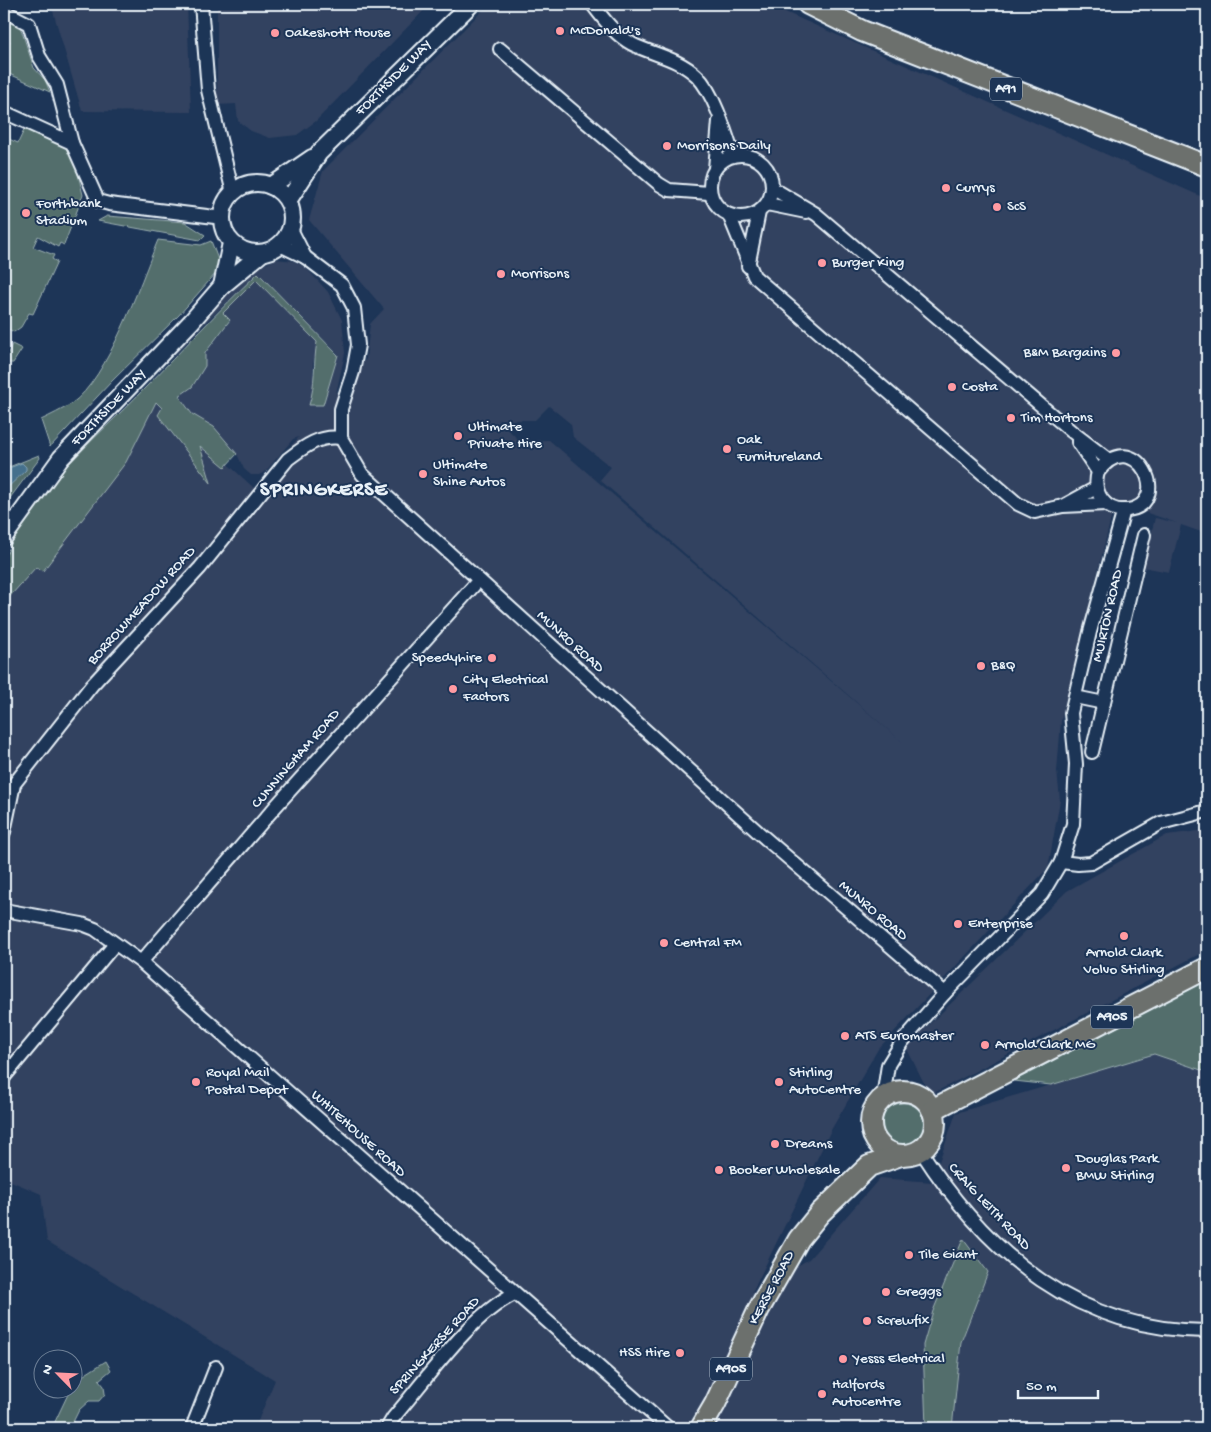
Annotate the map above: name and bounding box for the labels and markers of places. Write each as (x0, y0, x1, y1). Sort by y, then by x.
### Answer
place label: McDonald's (570, 22, 640, 40)
place label: Oakeshott House (285, 24, 391, 42)
marker: McDonald's (554, 25, 566, 37)
marker: Oakeshott House (269, 27, 281, 39)
place label: Morrisons Daily (677, 137, 771, 155)
marker: Morrisons Daily (661, 140, 673, 152)
place label: Currys (956, 179, 995, 197)
marker: Currys (940, 182, 952, 194)
place label: Forthbank Stadium (35, 195, 102, 230)
place label: ScS (1007, 198, 1026, 216)
marker: ScS (991, 201, 1003, 213)
marker: Forthbank Stadium (20, 207, 32, 219)
place label: Burger King (831, 254, 904, 272)
marker: Burger King (816, 257, 828, 269)
place label: Morrisons (511, 265, 570, 283)
marker: Morrisons (495, 268, 507, 280)
place label: B&M Bargains (1022, 344, 1106, 362)
marker: B&M Bargains (1110, 347, 1122, 359)
place label: Costa (962, 378, 999, 396)
marker: Costa (946, 381, 958, 393)
place label: Tim Hortons (1020, 409, 1093, 427)
marker: Tim Hortons (1005, 412, 1017, 424)
place label: Ultimate Private Hire (467, 418, 542, 453)
marker: Ultimate Private Hire (452, 430, 464, 442)
place label: Oak Furnitureland (736, 431, 822, 466)
marker: Oak Furnitureland (721, 443, 733, 455)
place label: Ultimate Shine Autos (433, 456, 505, 491)
marker: Ultimate Shine Autos (417, 468, 429, 480)
place label: Speedyhire (412, 649, 482, 667)
marker: Speedyhire (486, 652, 498, 664)
place label: B&Q (990, 657, 1016, 675)
marker: B&Q (975, 660, 987, 672)
place label: City Electrical Factors (462, 671, 548, 706)
marker: City Electrical Factors (447, 683, 459, 695)
place label: Enterprise (968, 915, 1033, 933)
marker: Enterprise (952, 918, 964, 930)
marker: Arnold Clark Volvo Stirling (1118, 930, 1130, 942)
place label: Central FM (674, 934, 742, 952)
marker: Central FM (658, 937, 670, 949)
place label: Arnold Clark Volvo Stirling (1082, 944, 1165, 979)
place label: ATS Euromaster (855, 1027, 955, 1045)
marker: ATS Euromaster (839, 1030, 851, 1042)
place label: Arnold Clark MG (995, 1036, 1095, 1054)
marker: Arnold Clark MG (979, 1039, 991, 1051)
place label: Royal Mail Postal Depot (205, 1064, 290, 1099)
place label: Stirling AutoCentre (789, 1064, 861, 1099)
marker: Royal Mail Postal Depot (190, 1076, 202, 1088)
marker: Stirling AutoCentre (773, 1076, 785, 1088)
place label: Dreams (784, 1135, 833, 1153)
marker: Dreams (769, 1138, 781, 1150)
place label: Douglas Park BMW Stirling (1075, 1150, 1160, 1185)
place label: Booker Wholesale (728, 1161, 840, 1179)
marker: Douglas Park BMW Stirling (1060, 1162, 1072, 1174)
marker: Booker Wholesale (713, 1164, 725, 1176)
place label: Tile Giant (918, 1246, 979, 1264)
marker: Tile Giant (903, 1249, 915, 1261)
place label: Greggs (896, 1283, 942, 1301)
marker: Greggs (880, 1286, 892, 1298)
place label: Screwfix (877, 1312, 930, 1330)
marker: Screwfix (861, 1315, 873, 1327)
place label: HSS Hire (619, 1344, 670, 1362)
marker: HSS Hire (674, 1347, 686, 1359)
place label: Yesss Electrical (851, 1350, 945, 1368)
marker: Yesss Electrical (837, 1353, 849, 1365)
place label: Halfords Autocentre (832, 1376, 901, 1411)
marker: Halfords Autocentre (816, 1388, 828, 1400)

